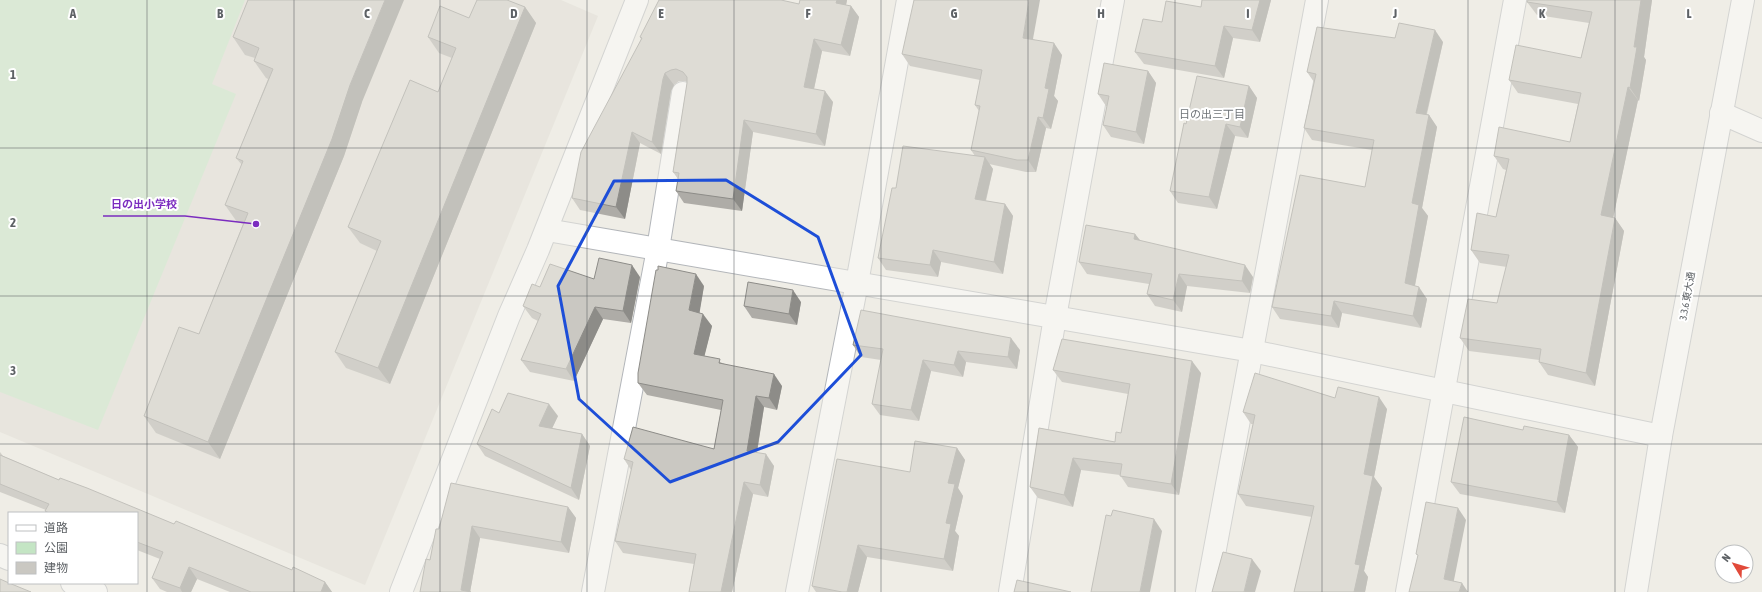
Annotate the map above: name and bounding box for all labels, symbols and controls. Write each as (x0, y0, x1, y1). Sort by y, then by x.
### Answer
text: A (69, 6, 77, 21)
text: B (217, 6, 224, 21)
text: C (364, 6, 370, 21)
text: D (510, 6, 518, 21)
text: E (658, 6, 664, 21)
text: F (805, 6, 811, 21)
text: G (951, 6, 958, 21)
text: H (1097, 6, 1105, 21)
text: I (1246, 6, 1250, 21)
text: J (1392, 6, 1397, 21)
text: K (1539, 6, 1546, 21)
text: L (1686, 6, 1692, 21)
text: 1 (10, 67, 16, 82)
district label: 日の出三丁目 (1179, 108, 1245, 120)
callout: 日の出小学校 (103, 193, 185, 216)
text: 日の出小学校 (111, 198, 177, 210)
text: 2 (10, 215, 16, 230)
street label: 3.3.6 東大通 (1677, 271, 1697, 321)
text: 3 (10, 363, 16, 378)
legend (8, 512, 138, 584)
text: 道路 (44, 521, 68, 535)
text: 公園 (44, 541, 68, 555)
north arrow (1714, 544, 1754, 584)
text: N (1719, 552, 1733, 564)
text: 建物 (44, 561, 68, 575)

